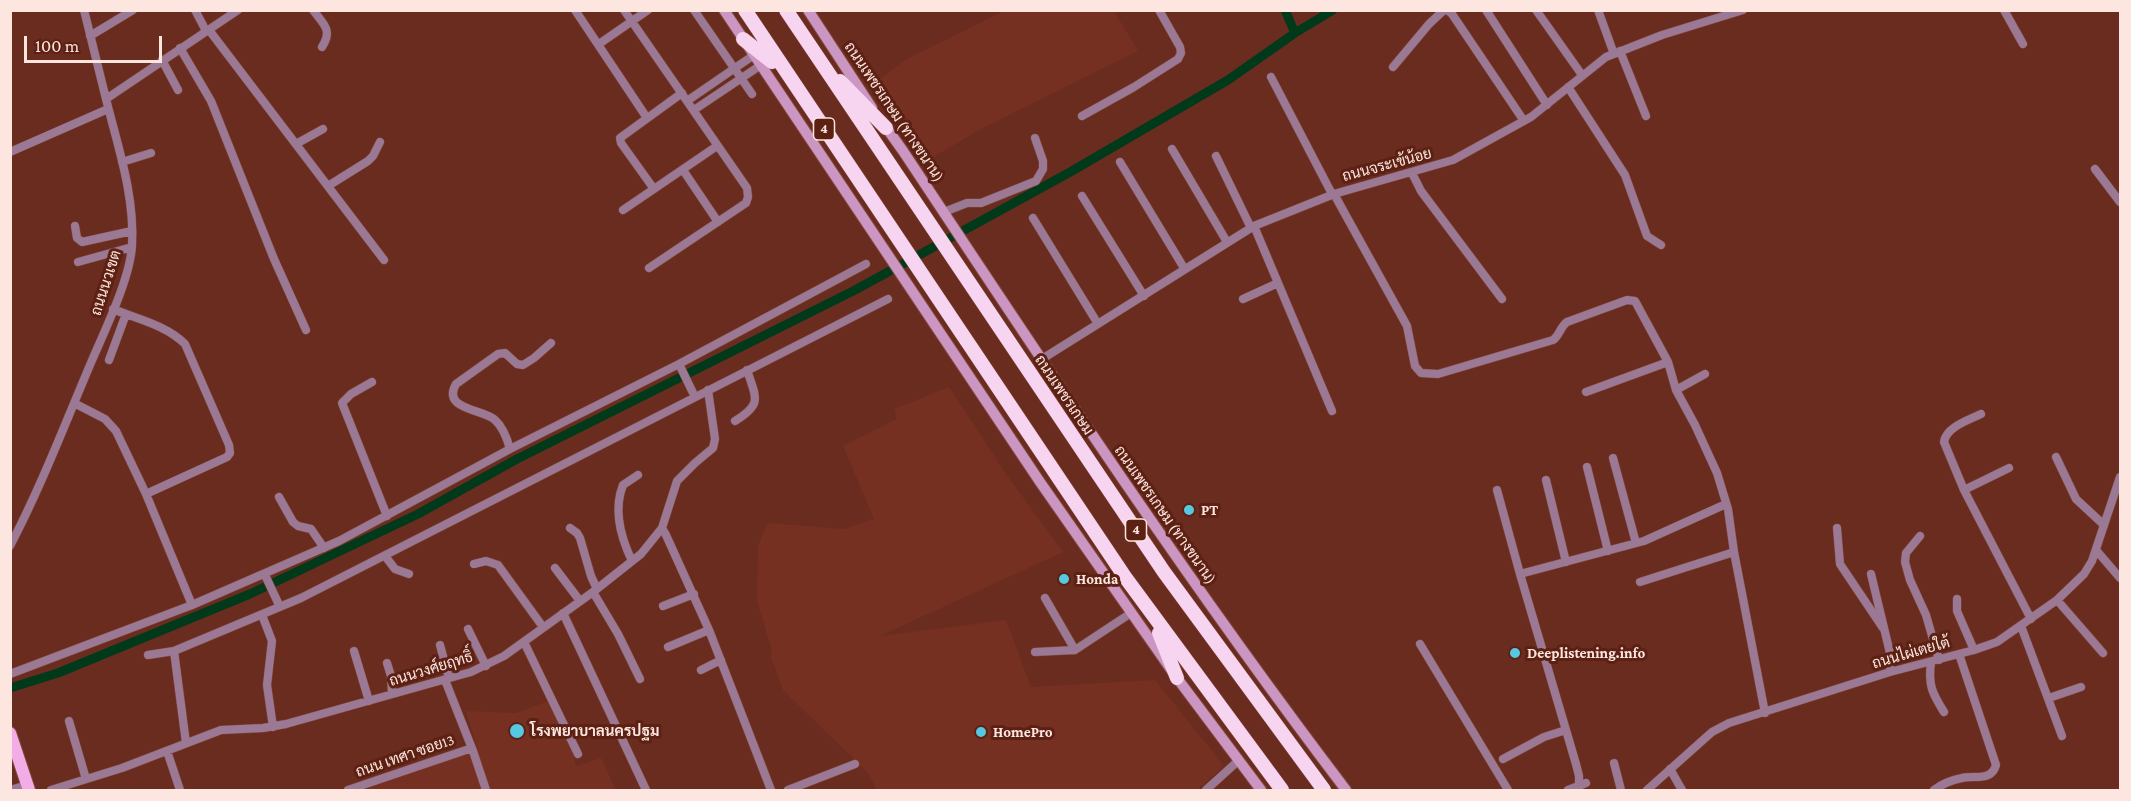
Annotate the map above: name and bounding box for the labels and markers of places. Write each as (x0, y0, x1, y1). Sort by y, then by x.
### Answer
place label: PT (1201, 501, 1218, 519)
marker: PT (1182, 503, 1196, 517)
place label: Honda (1076, 570, 1118, 588)
marker: Honda (1057, 572, 1071, 586)
place label: Deeplistening.info (1527, 644, 1645, 662)
marker: Deeplistening.info (1508, 646, 1522, 660)
marker: โรงพยาบาลนครปฐม (508, 722, 526, 740)
place label: โรงพยาบาลนครปฐม (530, 722, 659, 740)
place label: HomePro (993, 723, 1053, 741)
marker: HomePro (974, 725, 988, 739)

